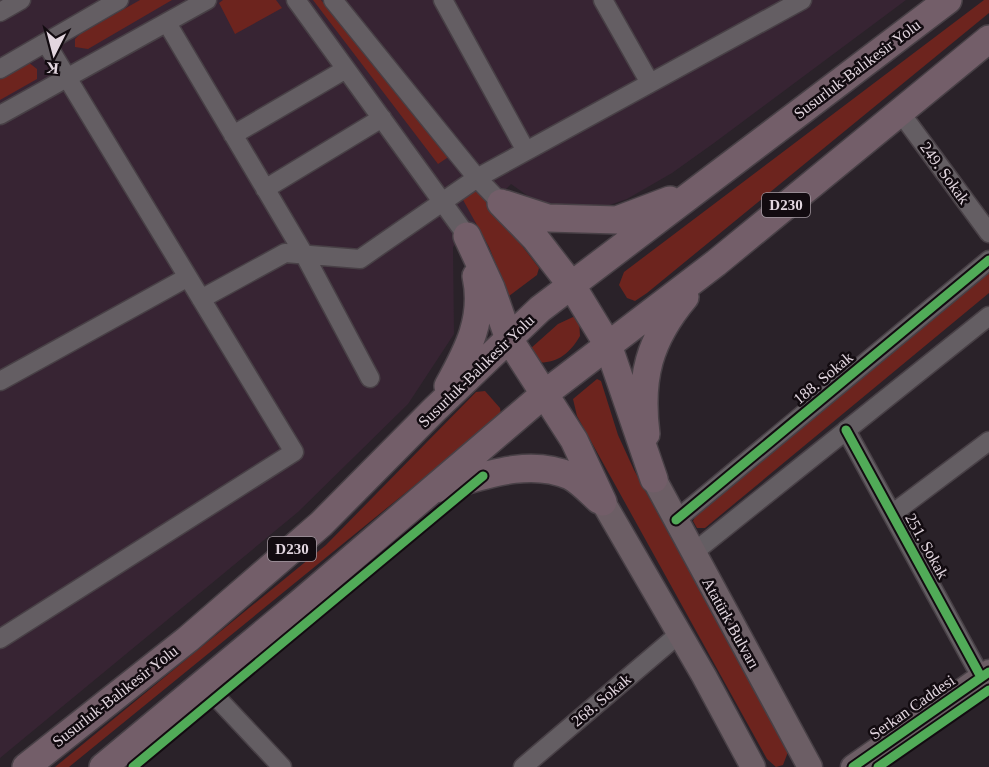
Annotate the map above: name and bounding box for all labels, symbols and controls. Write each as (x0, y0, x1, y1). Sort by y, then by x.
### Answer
street label: Susurluk-Balıkesir Yolu (790, 16, 924, 122)
north arrow (24, 24, 84, 84)
text: K (45, 59, 60, 78)
street label: 249. Sokak (917, 139, 973, 207)
road number: D230 (762, 193, 810, 217)
street label: Susurluk-Balıkesir Yolu (415, 311, 537, 431)
street label: 188. Sokak (790, 348, 856, 408)
street label: 251. Sokak (902, 510, 952, 582)
road number: D230 (268, 537, 316, 561)
street label: Atatürk Bulvarı (699, 575, 763, 672)
street label: Susurluk-Balıkesir Yolu (49, 642, 181, 750)
street label: 268. Sokak (568, 670, 634, 730)
street label: Serkan Caddesi (866, 671, 958, 743)

